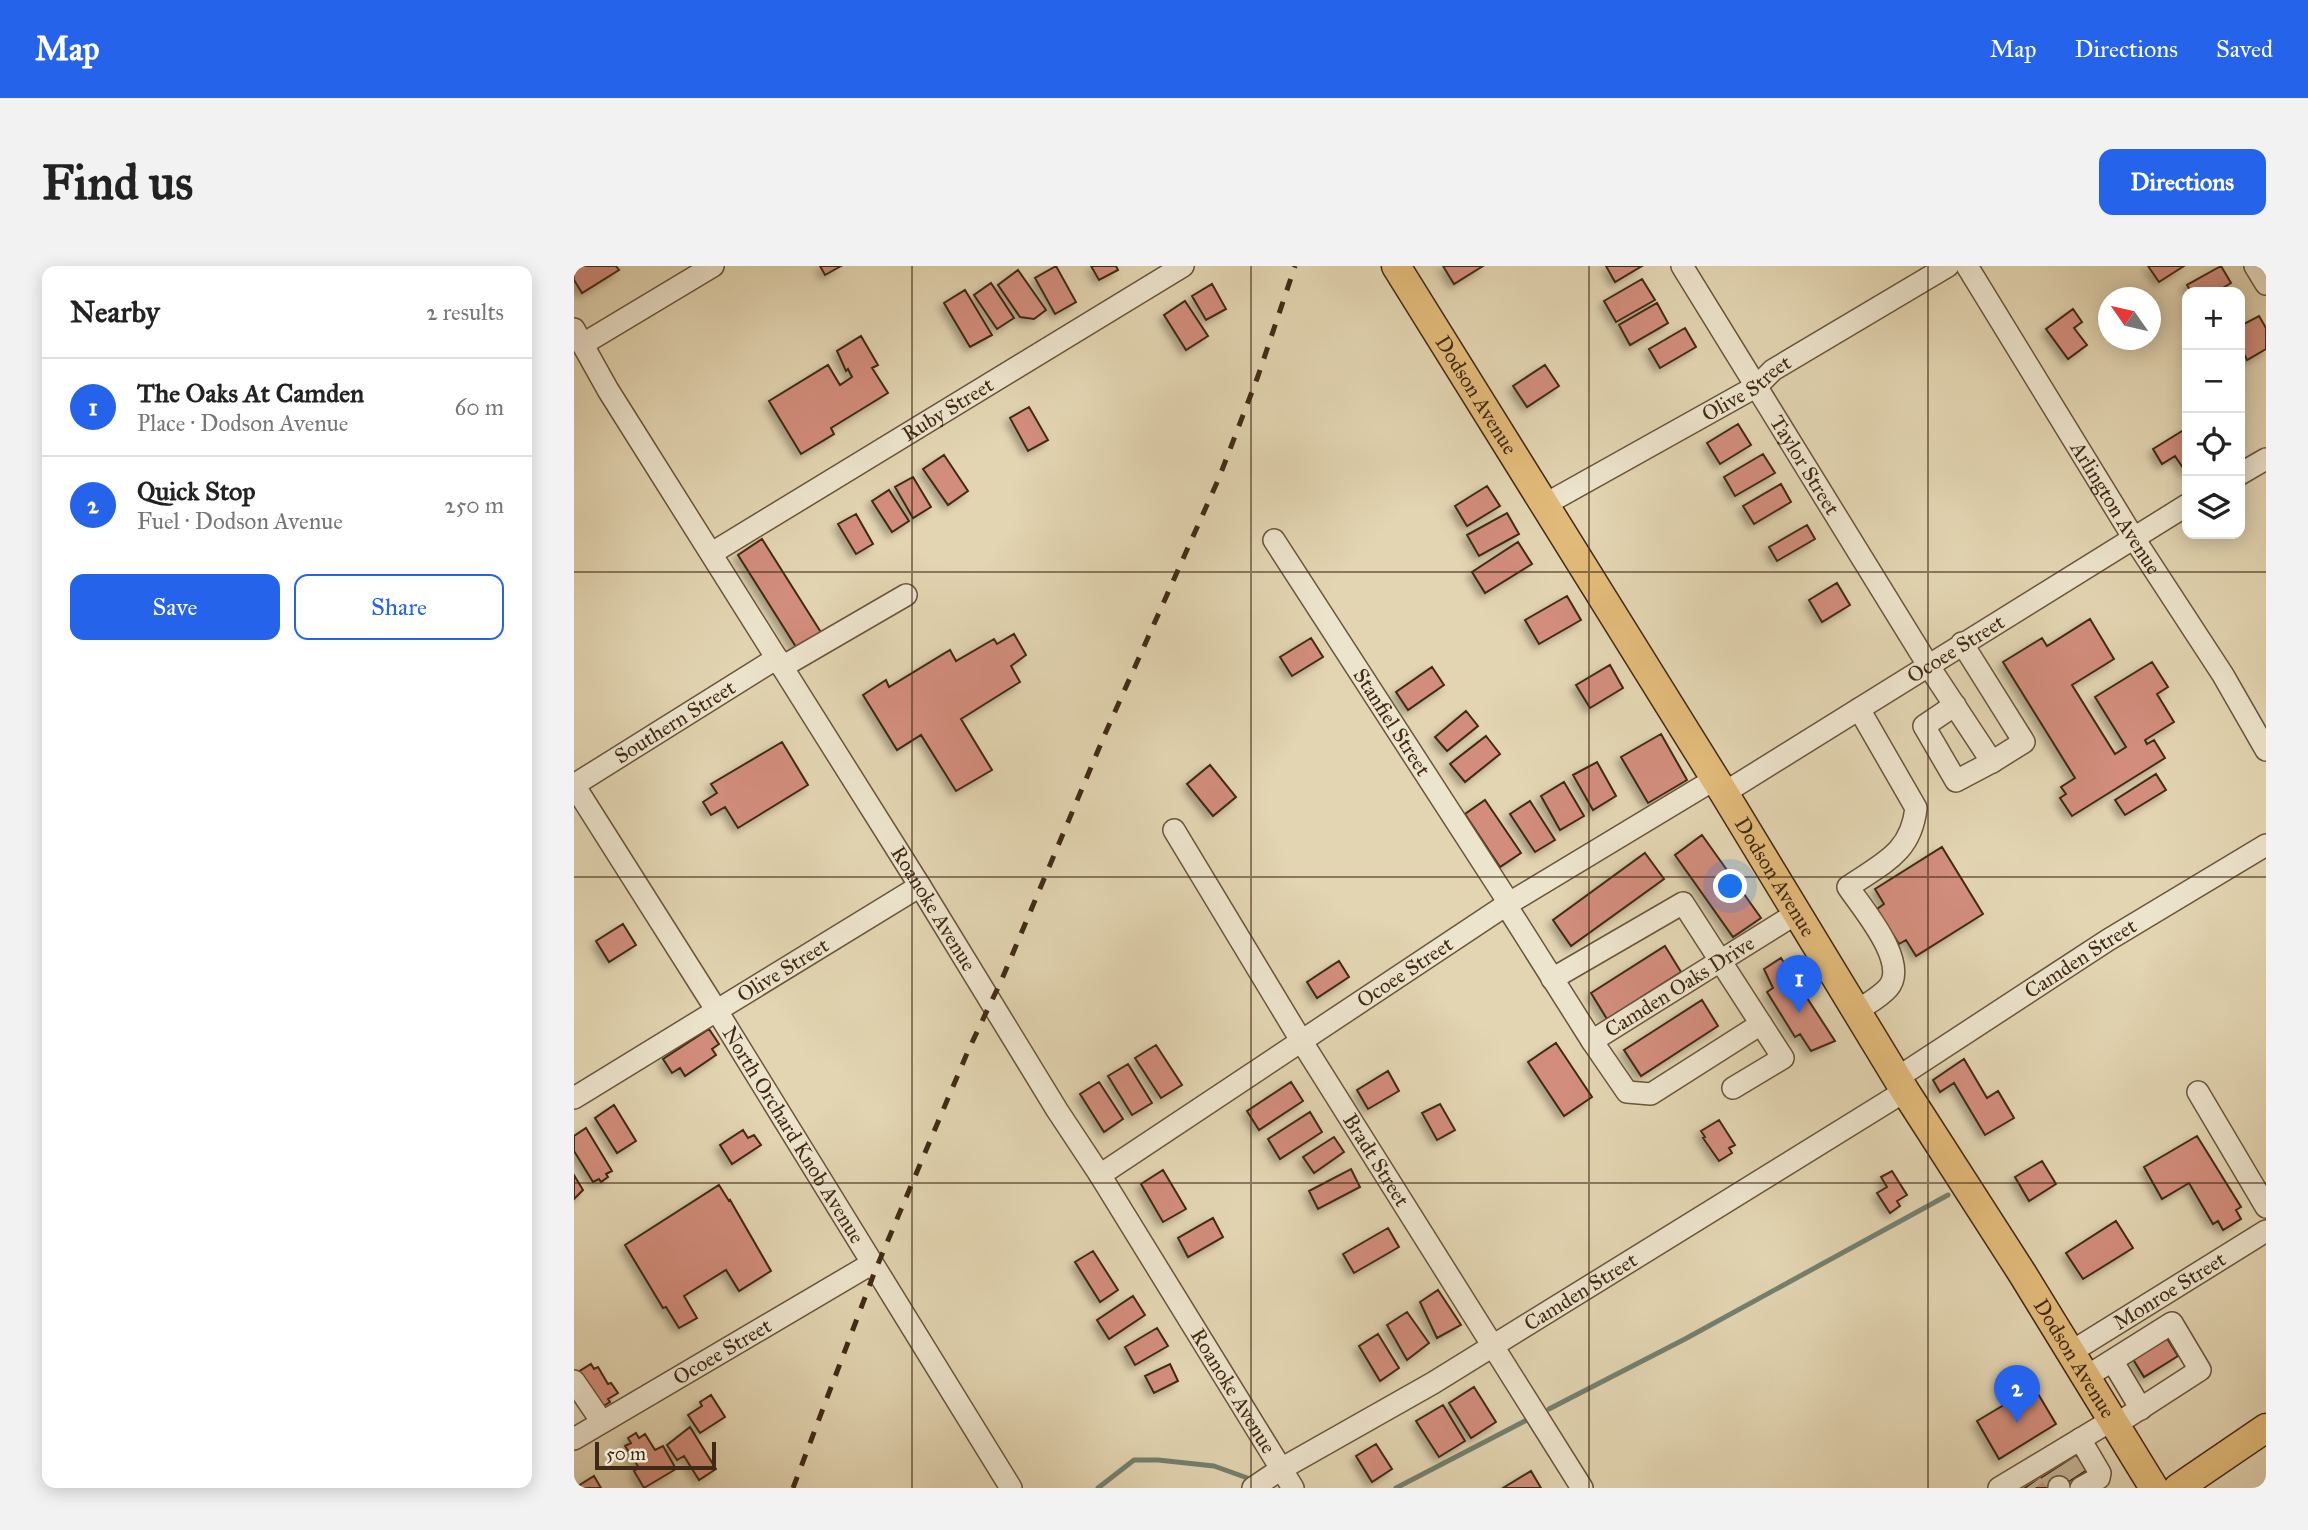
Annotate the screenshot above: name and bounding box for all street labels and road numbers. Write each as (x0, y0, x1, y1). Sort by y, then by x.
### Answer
street label: Dodson Avenue (1430, 331, 1523, 460)
street label: Olive Street (1697, 349, 1796, 427)
street label: Ruby Street (897, 371, 999, 447)
street label: Taylor Street (1764, 411, 1846, 520)
street label: Arlington Avenue (2064, 436, 2167, 580)
street label: Ocoee Street (1902, 608, 2010, 689)
street label: Stanfiel Street (1348, 663, 1437, 781)
street label: Southern Street (610, 674, 741, 769)
street label: Dodson Avenue (1729, 812, 1821, 942)
street label: Roanoke Avenue (885, 841, 982, 976)
street label: Camden Street (2020, 913, 2142, 1004)
street label: Camden Oaks Drive (1600, 930, 1759, 1043)
street label: Ocoee Street (1352, 931, 1458, 1014)
street label: Olive Street (732, 932, 834, 1008)
street label: North Orchard Knob Avenue (717, 1021, 870, 1249)
street label: Bradt Street (1337, 1109, 1415, 1212)
street label: Monroe Street (2109, 1246, 2231, 1336)
street label: Camden Street (1519, 1247, 1642, 1336)
street label: Dodson Avenue (2028, 1294, 2121, 1423)
street label: Ocoee Street (668, 1312, 777, 1391)
street label: Roanoke Avenue (1185, 1324, 1282, 1458)

